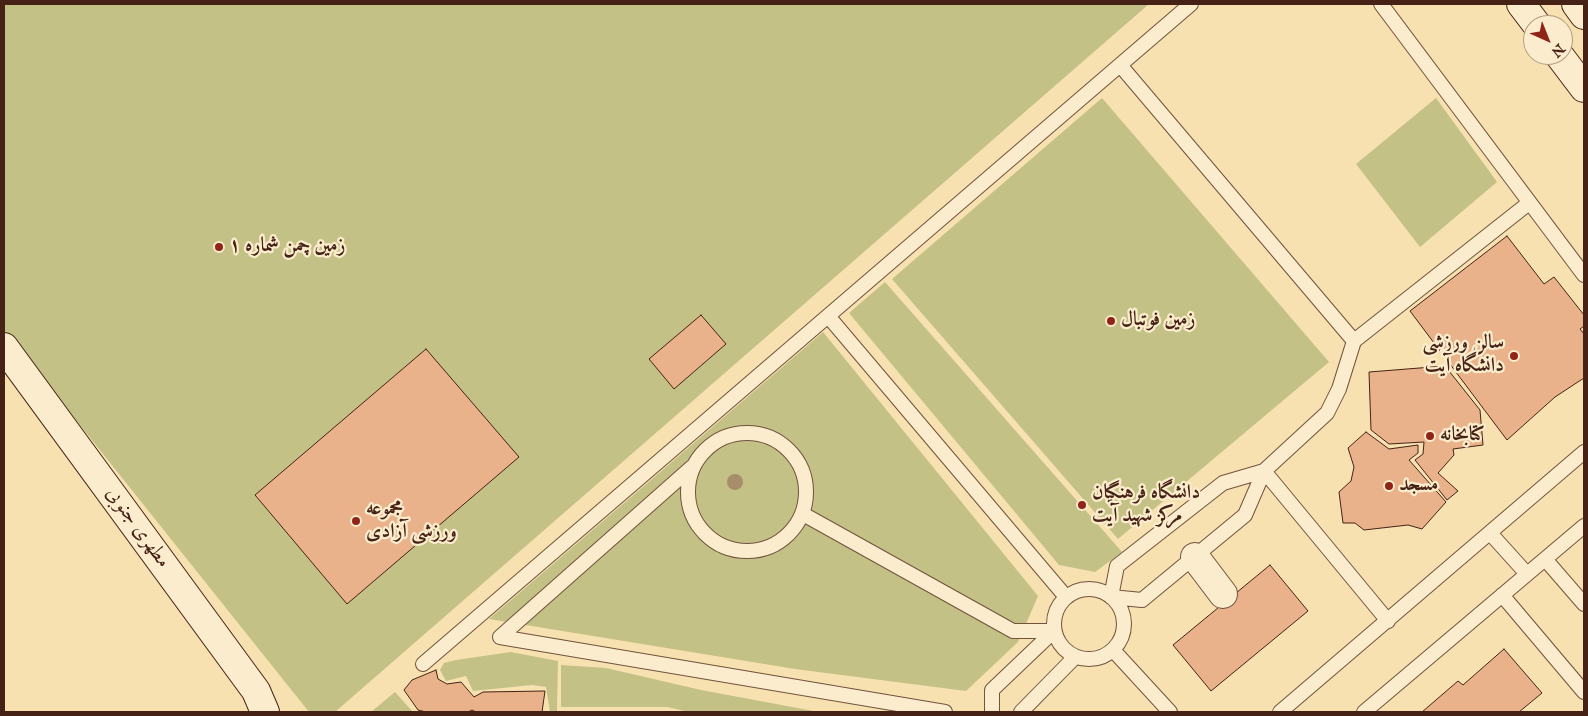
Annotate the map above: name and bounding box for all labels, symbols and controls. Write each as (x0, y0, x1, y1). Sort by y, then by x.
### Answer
north arrow (1523, 15, 1573, 65)
text: N (1547, 39, 1568, 61)
place label: زمین چمن شماره ۱ (229, 235, 346, 259)
marker: زمین چمن شماره ۱ (213, 241, 225, 253)
place label: زمین فوتبال (1121, 309, 1196, 333)
marker: زمین فوتبال (1105, 315, 1117, 327)
place label: سالن ورزشی دانشگاه آیت (1422, 332, 1504, 379)
marker: سالن ورزشی دانشگاه آیت (1508, 350, 1520, 362)
place label: کتابخانه (1440, 424, 1485, 448)
marker: کتابخانه (1424, 430, 1436, 442)
place label: مسجد (1399, 474, 1438, 498)
marker: مسجد (1383, 480, 1395, 492)
place label: دانشگاه فرهنگیان مرکز شهید آیت (1092, 482, 1200, 529)
street label: مطهری جنوبی (100, 483, 174, 573)
place label: مجموعه ورزشی آزادی (366, 498, 457, 545)
marker: دانشگاه فرهنگیان مرکز شهید آیت (1076, 499, 1088, 511)
marker: مجموعه ورزشی آزادی (350, 515, 362, 527)

